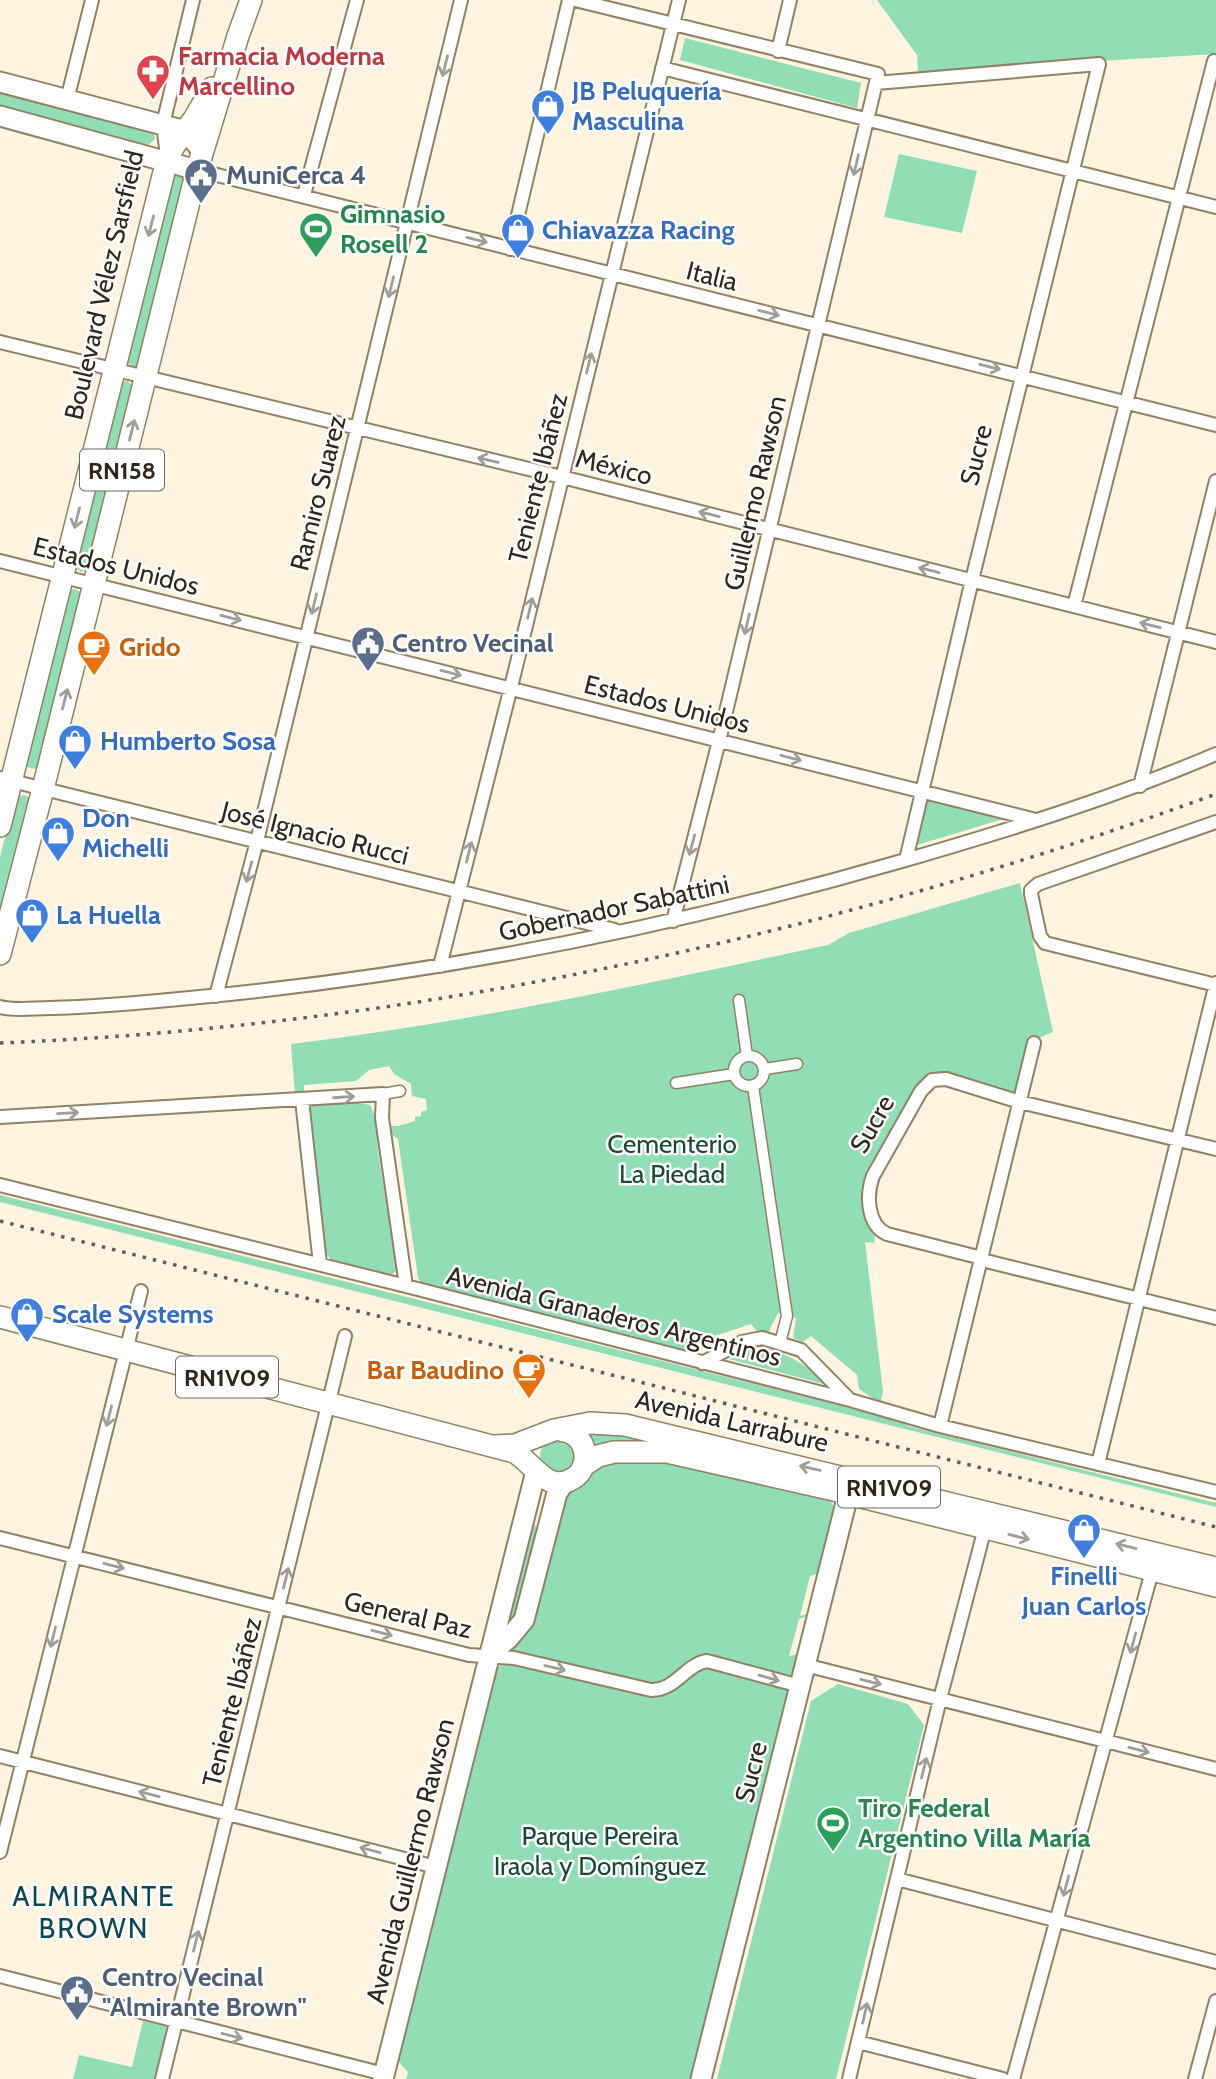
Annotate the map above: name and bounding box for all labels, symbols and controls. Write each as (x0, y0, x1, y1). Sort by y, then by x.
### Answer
place label: Farmacia Moderna Marcellino (178, 40, 385, 102)
pharmacy icon: Farmacia Moderna Marcellino (134, 52, 172, 101)
one-way arrow (437, 54, 451, 77)
place label: JB Peluquería Masculina (571, 75, 722, 137)
shop icon: JB Peluquería Masculina (529, 87, 567, 136)
street label: Boulevard Vélez Sarsfield (57, 147, 151, 423)
one-way arrow (849, 153, 862, 176)
public building icon: MuniCerca 4 (182, 156, 220, 205)
place label: MuniCerca 4 (226, 159, 366, 191)
place label: Gimnasio Rosell 2 (340, 198, 445, 260)
sports icon: Gimnasio Rosell 2 (297, 210, 335, 259)
shop icon: Chiavazza Racing (499, 211, 537, 260)
one-way arrow (144, 214, 157, 237)
place label: Chiavazza Racing (542, 214, 734, 246)
one-way arrow (465, 234, 488, 247)
street label: Italia (683, 254, 741, 298)
one-way arrow (384, 276, 397, 298)
one-way arrow (757, 307, 780, 320)
one-way arrow (583, 352, 596, 375)
one-way arrow (978, 361, 1001, 375)
street label: Teniente Ibáñez (501, 390, 575, 566)
street label: Guillermo Rawson (717, 392, 793, 594)
street label: Ramiro Suarez (283, 412, 353, 574)
one-way arrow (125, 419, 139, 442)
street label: Sucre (953, 421, 999, 489)
street label: México (572, 442, 656, 492)
road number: RN158 (80, 449, 164, 490)
one-way arrow (477, 452, 500, 466)
one-way arrow (70, 506, 83, 529)
one-way arrow (698, 507, 721, 520)
street label: Estados Unidos (30, 530, 202, 602)
one-way arrow (918, 562, 940, 575)
one-way arrow (307, 592, 320, 615)
one-way arrow (524, 597, 537, 620)
one-way arrow (219, 612, 241, 625)
one-way arrow (740, 612, 753, 635)
one-way arrow (1139, 618, 1162, 631)
public building icon: Centro Vecinal (349, 624, 387, 673)
place label: Centro Vecinal (392, 627, 554, 659)
cafe icon: Grido (75, 628, 113, 677)
place label: Grido (119, 631, 181, 663)
one-way arrow (440, 667, 462, 680)
street label: Estados Unidos (581, 668, 753, 740)
one-way arrow (59, 688, 72, 711)
shop icon: Humberto Sosa (56, 722, 94, 771)
place label: Humberto Sosa (100, 725, 276, 757)
one-way arrow (779, 752, 802, 765)
street label: José Ignacio Rucci (217, 794, 412, 872)
place label: Don Michelli (82, 802, 169, 864)
shop icon: Don Michelli (39, 814, 77, 863)
one-way arrow (685, 833, 698, 856)
one-way arrow (463, 841, 476, 864)
one-way arrow (242, 861, 255, 883)
street label: Gobernador Sabattini (496, 868, 732, 948)
shop icon: La Huella (13, 896, 51, 945)
place label: La Huella (56, 899, 161, 931)
street label: Sucre (843, 1089, 901, 1159)
one-way arrow (332, 1090, 355, 1103)
one-way arrow (56, 1106, 79, 1119)
park label: Cementerio La Piedad (607, 1128, 737, 1190)
street label: Avenida Granaderos Argentinos (443, 1259, 785, 1373)
shop icon: Scale Systems (8, 1295, 46, 1344)
place label: Scale Systems (52, 1298, 213, 1330)
cafe icon: Bar Baudino (510, 1351, 548, 1400)
place label: Bar Baudino (367, 1354, 504, 1386)
road number: RN1V09 (176, 1357, 278, 1398)
street label: Avenida Larrabure (632, 1383, 832, 1459)
one-way arrow (102, 1404, 115, 1427)
one-way arrow (799, 1461, 822, 1475)
road number: RN1V09 (838, 1466, 940, 1507)
shop icon: Finelli Juan Carlos (1065, 1511, 1103, 1560)
one-way arrow (1007, 1531, 1030, 1544)
one-way arrow (1115, 1539, 1138, 1552)
one-way arrow (102, 1560, 125, 1573)
place label: Finelli Juan Carlos (1021, 1560, 1146, 1622)
one-way arrow (280, 1567, 293, 1590)
street label: General Paz (341, 1585, 475, 1645)
street label: Teniente Ibáñez (195, 1614, 269, 1790)
one-way arrow (46, 1625, 59, 1648)
one-way arrow (370, 1627, 393, 1640)
one-way arrow (1125, 1632, 1138, 1654)
one-way arrow (543, 1661, 566, 1675)
one-way arrow (757, 1672, 779, 1685)
one-way arrow (859, 1676, 882, 1689)
street label: Avenida Guillermo Rawson (359, 1715, 461, 2007)
street label: Sucre (728, 1738, 774, 1806)
one-way arrow (1127, 1744, 1150, 1757)
one-way arrow (918, 1757, 931, 1779)
one-way arrow (138, 1787, 161, 1800)
place label: Tiro Federal Argentino Villa María (858, 1792, 1090, 1854)
sports icon: Tiro Federal Argentino Villa María (814, 1804, 852, 1853)
park label: Parque Pereira Iraola y Domínguez (494, 1820, 706, 1882)
one-way arrow (359, 1843, 381, 1856)
one-way arrow (1059, 1875, 1072, 1897)
district label: ALMIRANTE BROWN (12, 1879, 176, 1945)
one-way arrow (190, 1930, 203, 1953)
place label: Centro Vecinal "Almirante Brown" (102, 1961, 307, 2023)
public building icon: Centro Vecinal "Almirante Brown" (58, 1973, 96, 2022)
one-way arrow (859, 2002, 872, 2025)
one-way arrow (220, 2030, 243, 2043)

